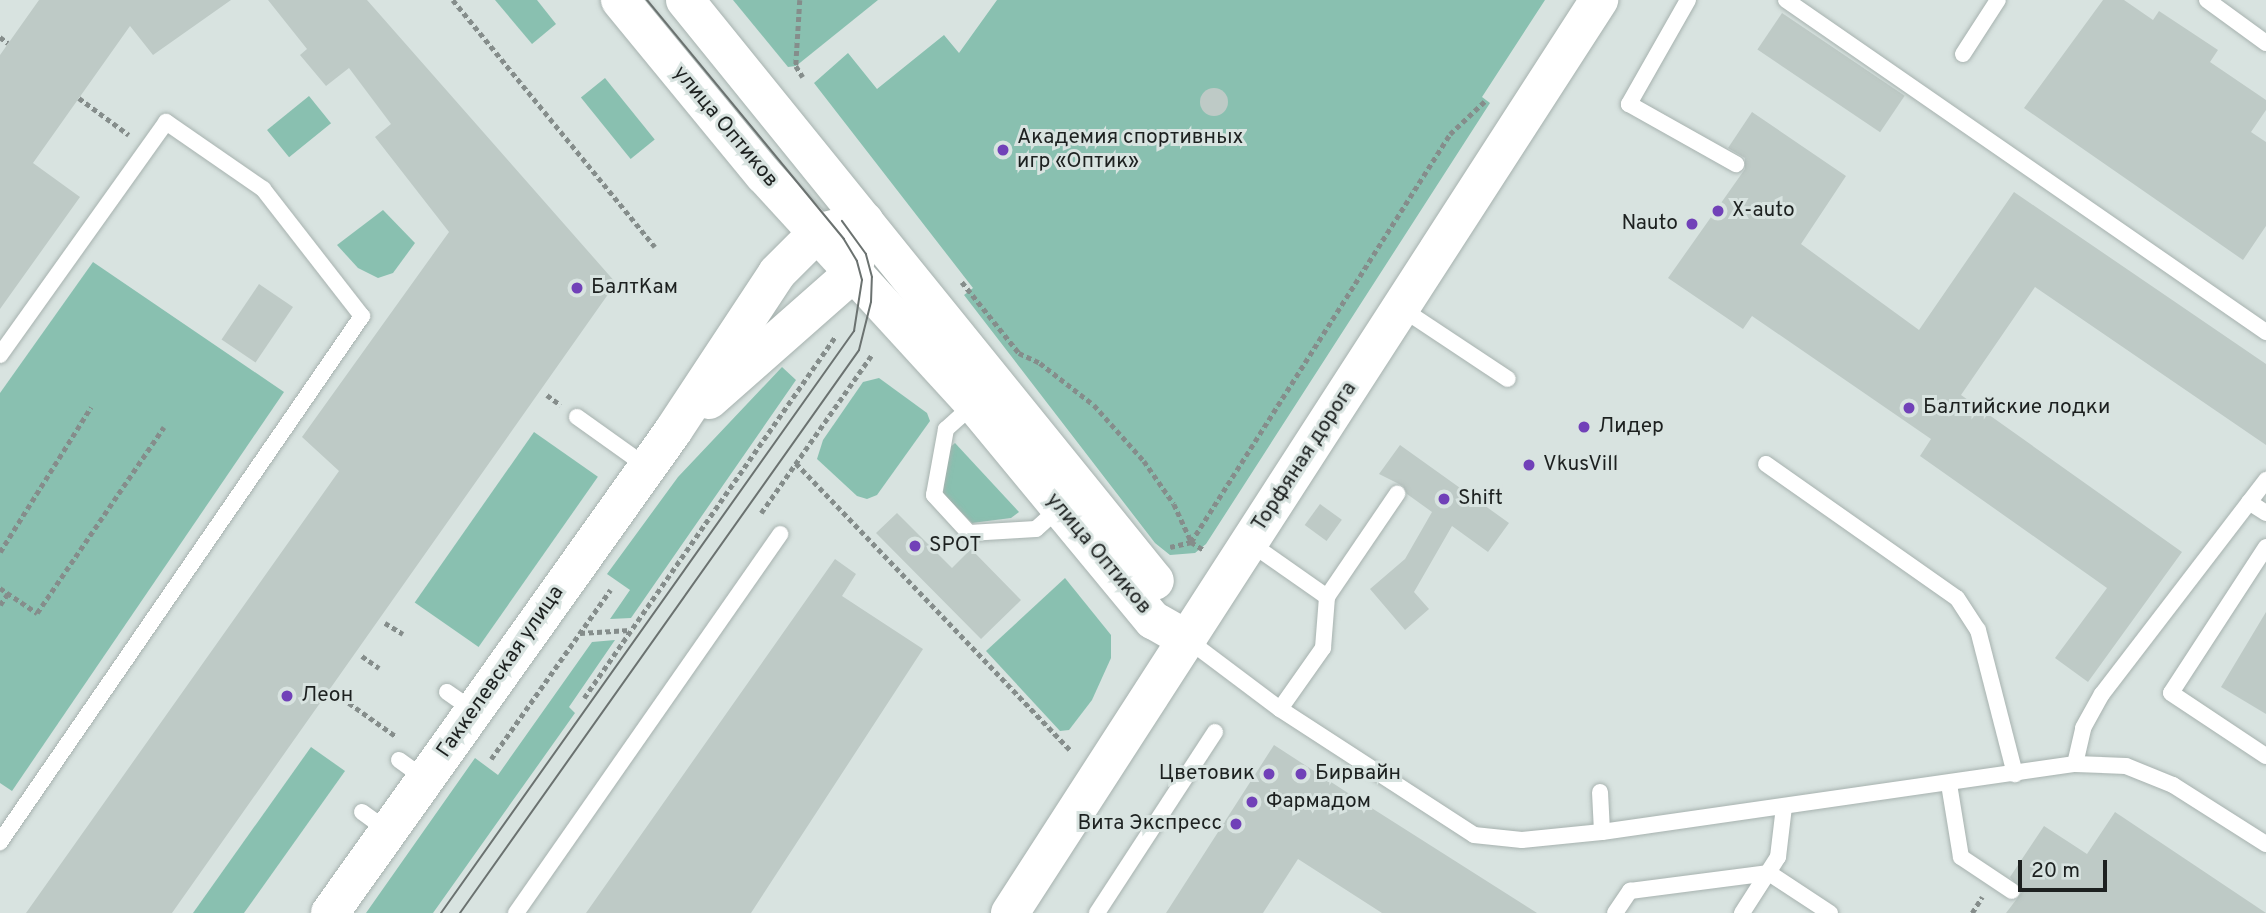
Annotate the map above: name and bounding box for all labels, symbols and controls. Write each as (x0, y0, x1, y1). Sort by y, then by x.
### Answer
street label: улица Оптиков (667, 61, 783, 193)
place label: Академия спортивных игр «Оптик» (1017, 125, 1243, 175)
marker: Академия спортивных игр «Оптик» (995, 142, 1011, 158)
place label: X-auto (1732, 198, 1795, 224)
marker: X-auto (1710, 203, 1726, 219)
place label: Nauto (1621, 211, 1678, 237)
marker: Nauto (1684, 216, 1700, 232)
place label: БалтКам (591, 275, 678, 301)
marker: БалтКам (569, 280, 585, 296)
street label: Торфяная дорога (1247, 378, 1363, 536)
place label: Балтийские лодки (1923, 395, 2110, 421)
marker: Балтийские лодки (1901, 400, 1917, 416)
place label: Лидер (1598, 414, 1664, 440)
marker: Лидер (1576, 419, 1592, 435)
place label: VkusVill (1543, 452, 1618, 478)
marker: VkusVill (1521, 457, 1537, 473)
place label: Shift (1458, 486, 1503, 512)
street label: улица Оптиков (1040, 488, 1156, 620)
marker: Shift (1436, 491, 1452, 507)
place label: SPOT (929, 533, 981, 559)
marker: SPOT (907, 538, 923, 554)
street label: Гаккелевская улица (432, 581, 570, 763)
place label: Леон (301, 683, 353, 709)
marker: Леон (279, 688, 295, 704)
place label: Цветовик (1159, 761, 1255, 787)
place label: Бирвайн (1315, 761, 1401, 787)
marker: Цветовик (1261, 766, 1277, 782)
marker: Бирвайн (1293, 766, 1309, 782)
place label: Фармадом (1266, 789, 1371, 815)
marker: Фармадом (1244, 794, 1260, 810)
place label: Вита Экспресс (1077, 811, 1222, 837)
marker: Вита Экспресс (1228, 816, 1244, 832)
scale bar (2021, 846, 2110, 890)
text: 20 m (2031, 858, 2080, 885)

